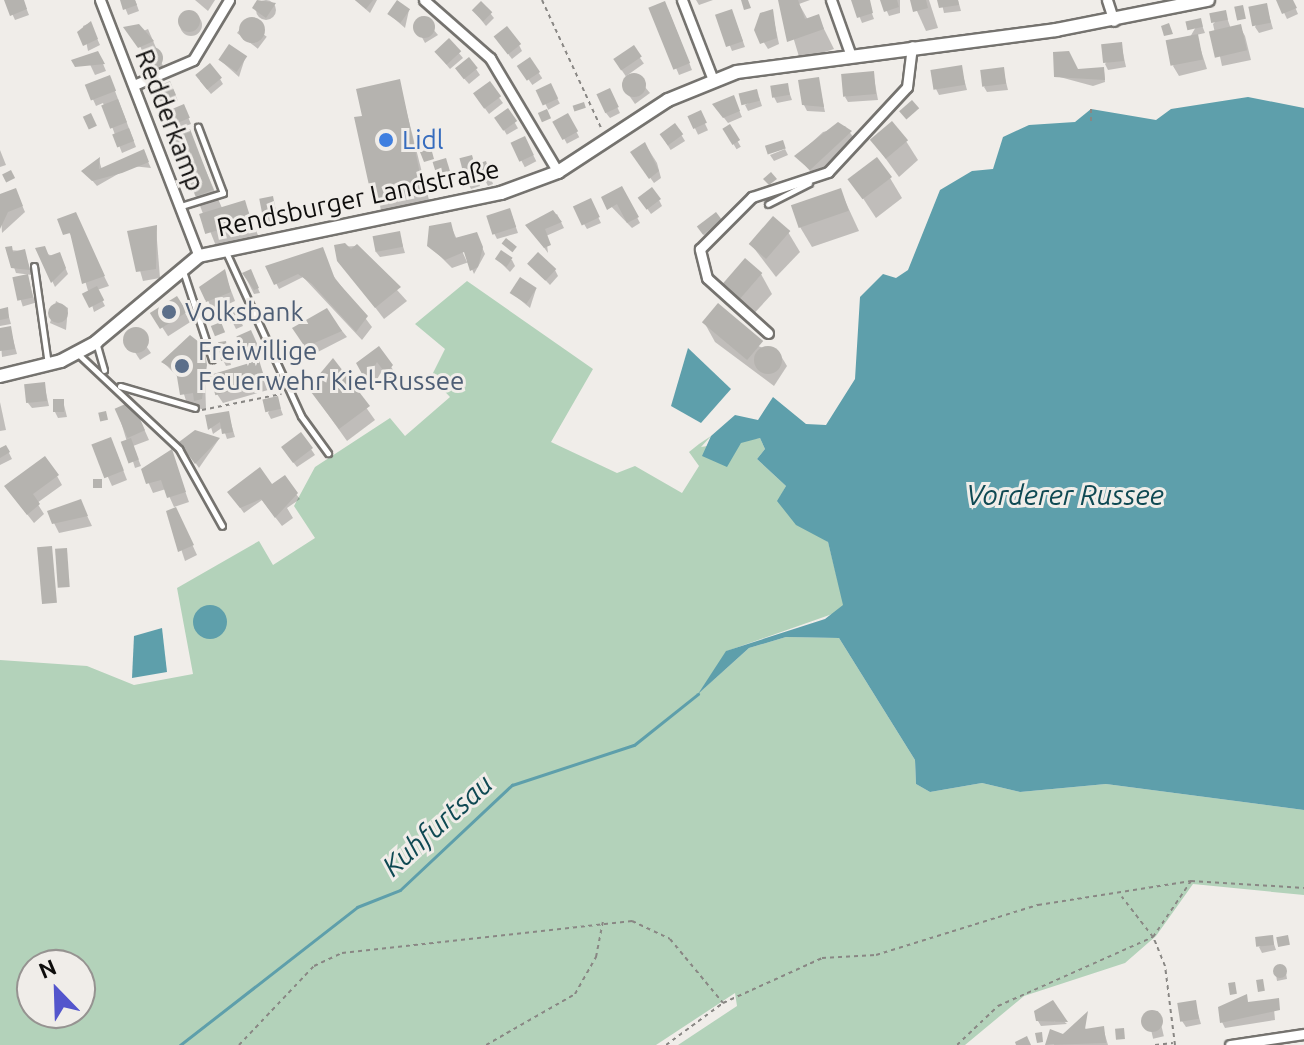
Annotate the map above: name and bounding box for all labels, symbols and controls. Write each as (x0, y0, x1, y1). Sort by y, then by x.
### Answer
street label: Redderkamp (129, 45, 211, 195)
place label: Lidl (402, 124, 444, 156)
marker: Lidl (377, 131, 395, 149)
street label: Rendsburger Landstraße (214, 153, 502, 243)
place label: Volksbank (185, 296, 304, 328)
marker: Volksbank (160, 303, 178, 321)
place label: Freiwillige Feuerwehr Kiel-Russee (198, 335, 464, 396)
marker: Freiwillige Feuerwehr Kiel-Russee (173, 357, 191, 375)
water label: Vorderer Russee (966, 478, 1164, 512)
water label: Kuhfurtsau (375, 767, 499, 883)
north arrow (16, 949, 96, 1029)
text: N (35, 954, 60, 983)

